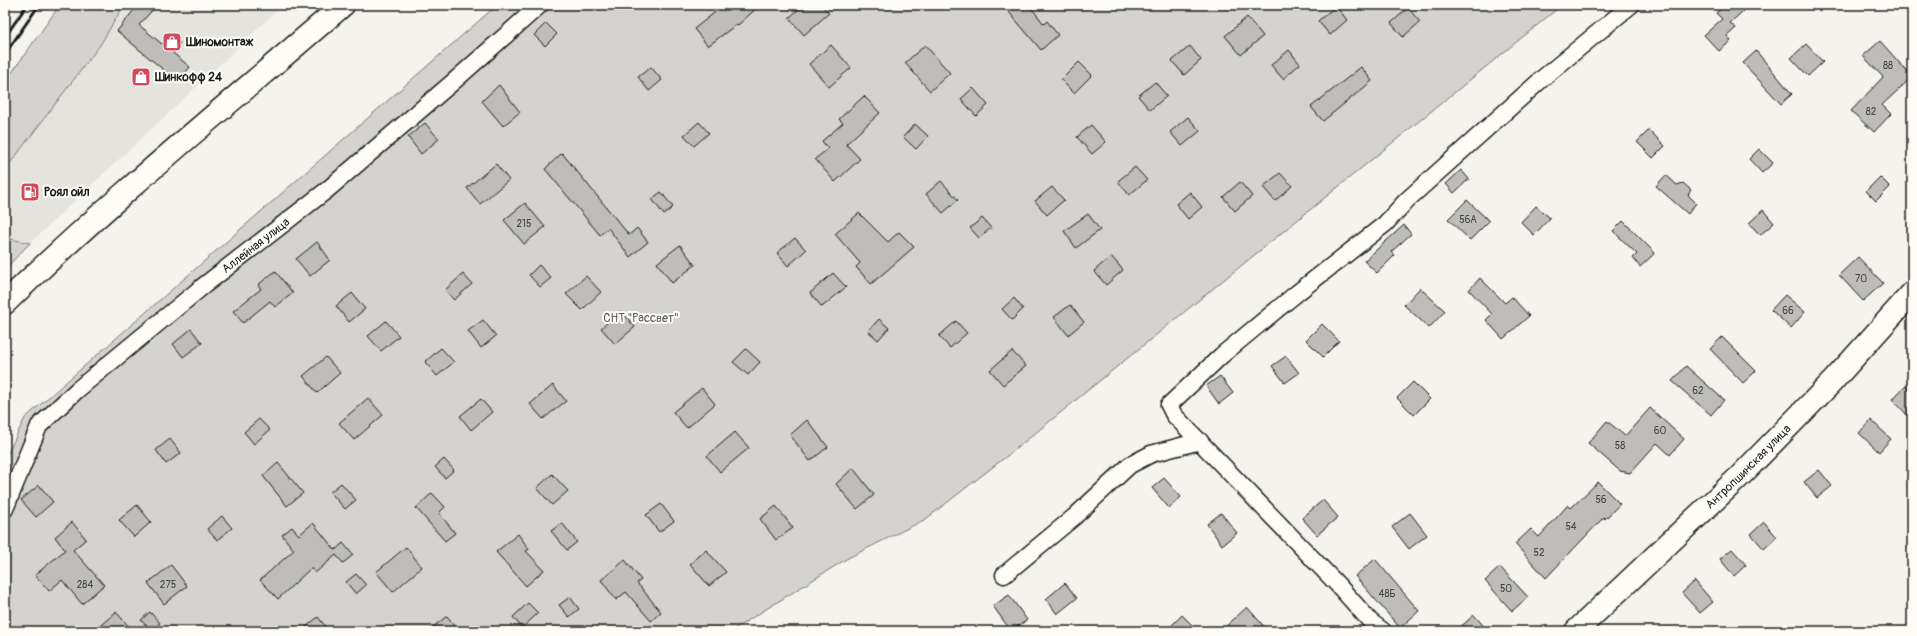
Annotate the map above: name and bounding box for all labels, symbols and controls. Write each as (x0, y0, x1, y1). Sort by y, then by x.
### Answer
shop icon: Шиномонтаж (161, 31, 183, 53)
place label: Шиномонтаж (185, 35, 254, 50)
house number: 88 (1883, 60, 1893, 72)
shop icon: Шинкофф 24 (130, 66, 152, 88)
place label: Шинкофф 24 (154, 70, 222, 85)
house number: 82 (1866, 106, 1877, 118)
fuel station icon: Роял ойл (19, 181, 41, 203)
place label: Роял ойл (44, 185, 89, 200)
street label: Аллейная улица (219, 214, 293, 276)
house number: 56А (1459, 214, 1477, 226)
house number: 215 (517, 218, 531, 230)
house number: 70 (1855, 273, 1867, 285)
house number: 66 (1782, 305, 1794, 317)
park label: СНТ "Рассвет" (603, 311, 679, 326)
house number: 62 (1692, 385, 1704, 397)
street label: Антропшинская улица (1702, 421, 1794, 512)
house number: 60 (1654, 425, 1666, 437)
house number: 58 (1615, 440, 1625, 452)
house number: 56 (1595, 494, 1607, 506)
house number: 54 (1565, 521, 1577, 533)
house number: 52 (1533, 547, 1545, 559)
house number: 284 (77, 579, 93, 591)
house number: 275 (160, 579, 176, 591)
house number: 50 (1500, 583, 1512, 595)
house number: 48Б (1379, 588, 1395, 600)

